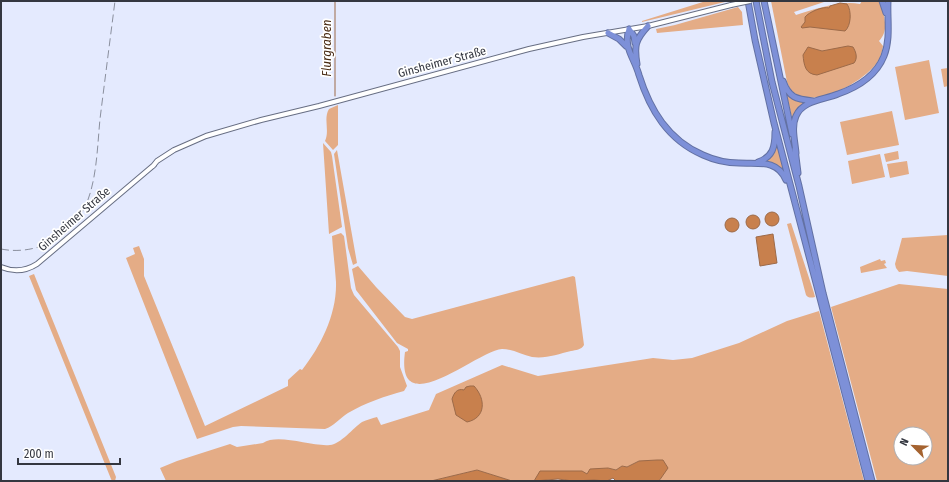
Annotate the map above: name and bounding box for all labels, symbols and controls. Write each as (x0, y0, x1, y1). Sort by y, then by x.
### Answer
water label: Flurgraben (319, 19, 334, 77)
street label: Ginsheimer Straße (396, 43, 488, 81)
street label: Ginsheimer Straße (35, 184, 113, 254)
north arrow (893, 426, 933, 466)
text: N (897, 436, 912, 448)
scale bar (18, 440, 120, 466)
text: 200 m (24, 447, 54, 461)

